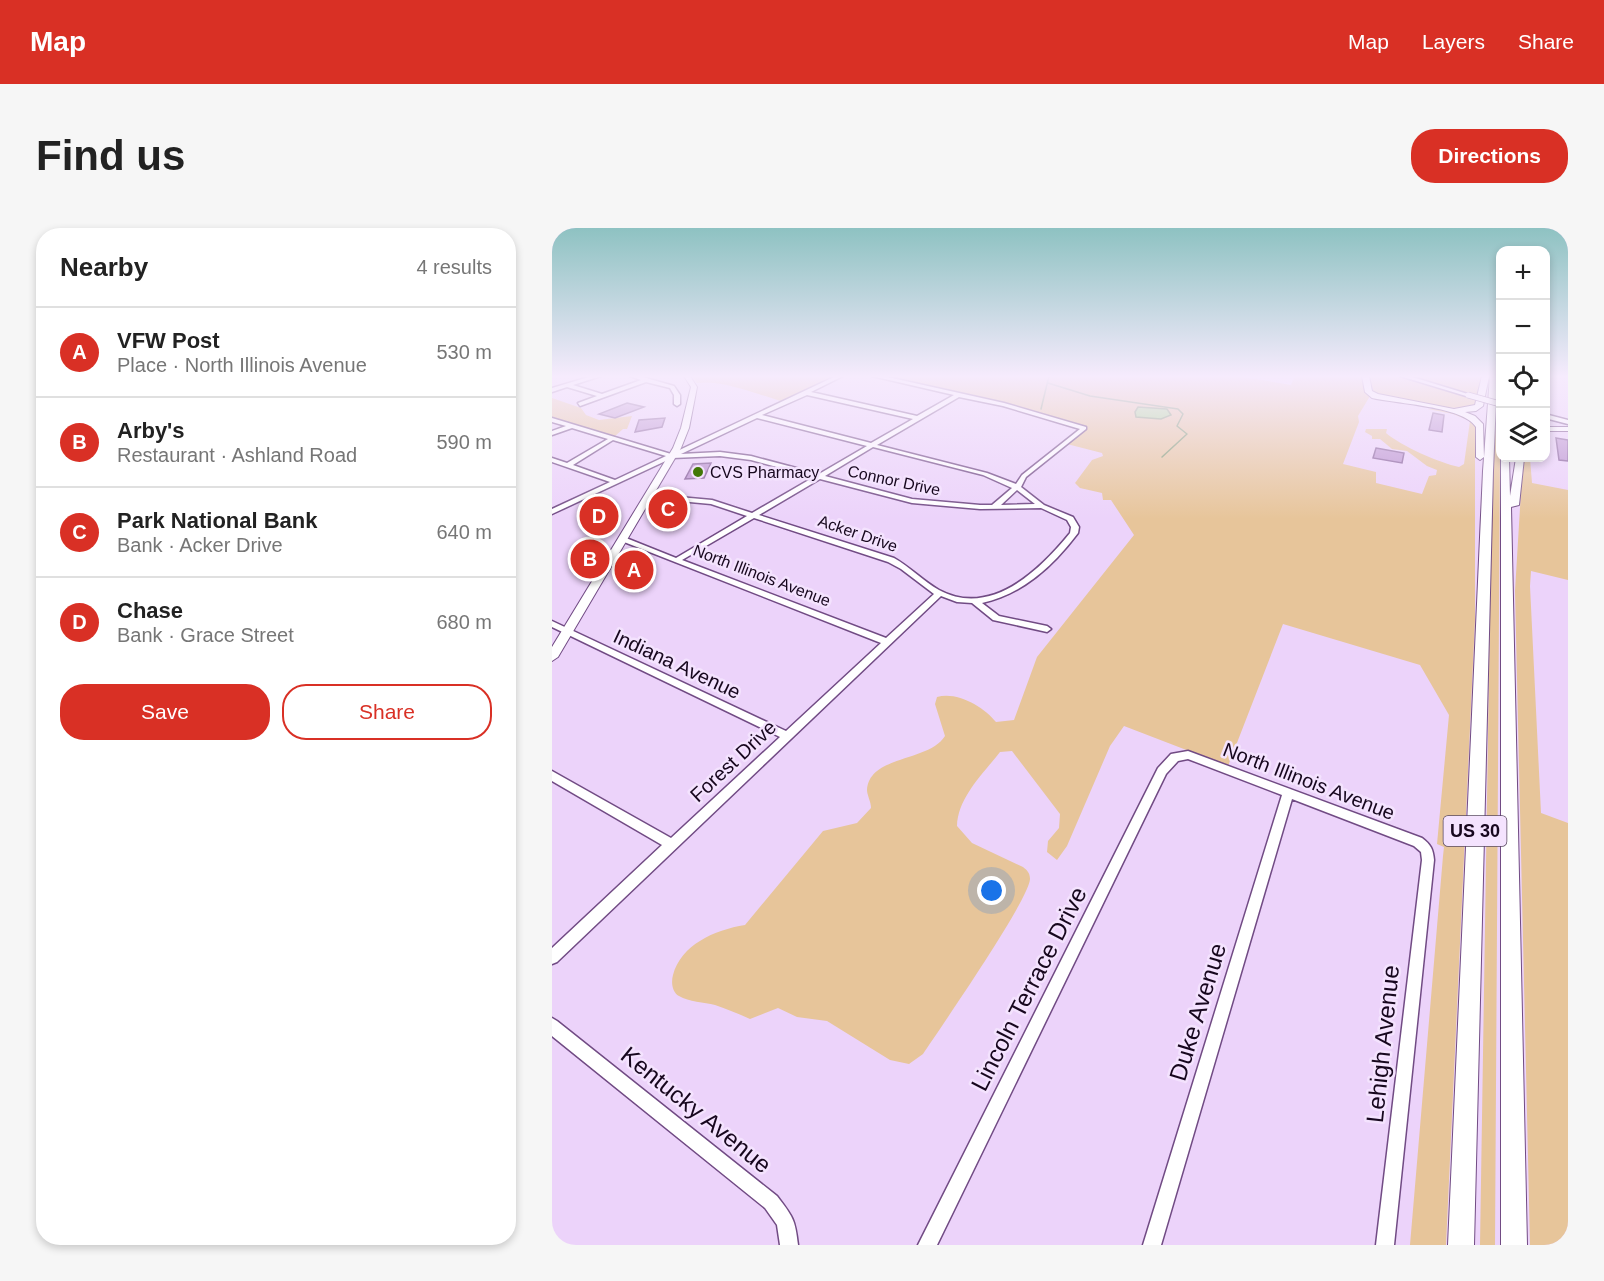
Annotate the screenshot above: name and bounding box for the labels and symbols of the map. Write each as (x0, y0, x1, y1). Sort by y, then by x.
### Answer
street label: Connor Drive (846, 462, 942, 499)
place label: CVS Pharmacy (710, 464, 819, 481)
marker: CVS Pharmacy (691, 465, 705, 479)
pin: C (648, 486, 688, 532)
pin: D (580, 494, 618, 538)
street label: Acker Drive (816, 512, 900, 555)
pin: B (570, 536, 609, 582)
street label: North Illinois Avenue (691, 541, 833, 610)
pin: A (614, 548, 653, 592)
street label: Indiana Avenue (610, 625, 744, 703)
street label: Forest Drive (686, 716, 780, 806)
street label: North Illinois Avenue (1220, 738, 1398, 824)
road number: US 30 (1444, 816, 1506, 846)
your location (977, 876, 1006, 905)
street label: Lincoln Terrace Drive (965, 882, 1092, 1095)
street label: Duke Avenue (1164, 940, 1231, 1084)
street label: Lehigh Avenue (1361, 964, 1404, 1124)
street label: Kentucky Avenue (616, 1041, 777, 1178)

